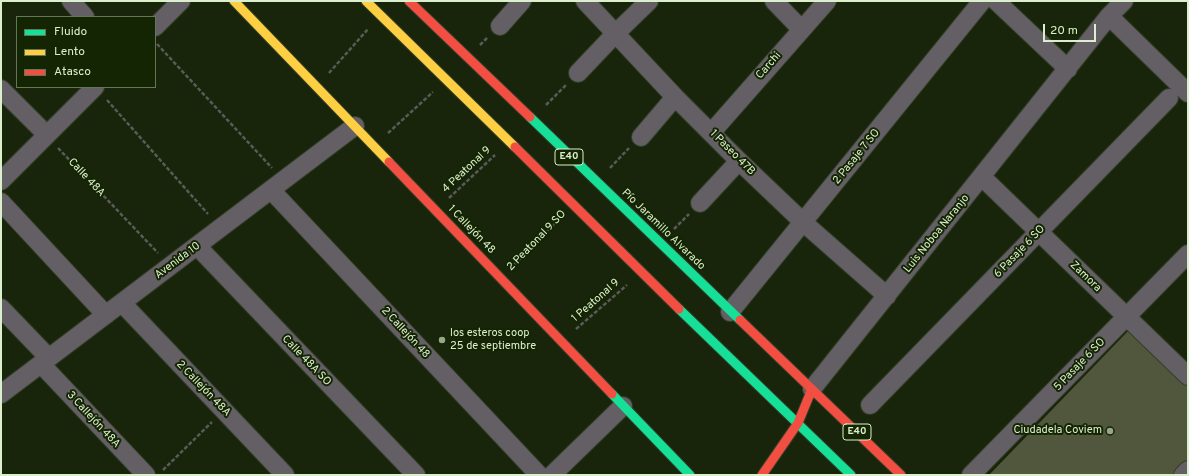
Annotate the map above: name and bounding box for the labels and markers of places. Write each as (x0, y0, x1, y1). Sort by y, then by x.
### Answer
place label: los esteros coop 25 de septiembre (450, 327, 536, 353)
marker: los esteros coop 25 de septiembre (437, 335, 447, 345)
place label: Ciudadela Coviem (1013, 424, 1102, 438)
marker: Ciudadela Coviem (1105, 426, 1115, 436)

